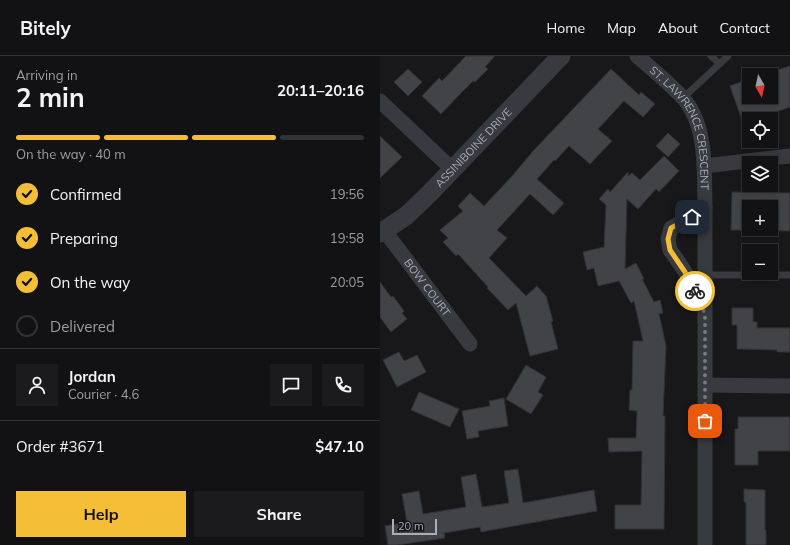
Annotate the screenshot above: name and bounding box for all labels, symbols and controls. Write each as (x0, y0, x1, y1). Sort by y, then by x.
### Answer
text: Bitely (20, 16, 71, 40)
text: Home (546, 19, 585, 37)
text: Map (607, 19, 636, 37)
text: About (658, 19, 698, 37)
text: Contact (720, 19, 770, 37)
street label: ST. LAWRENCE CRESCENT (647, 63, 712, 191)
text: Arriving in (16, 67, 78, 83)
north arrow (742, 68, 778, 104)
map controls (742, 68, 778, 280)
text: 2 min (16, 81, 85, 114)
text: 20:11–20:16 (277, 81, 364, 100)
street label: ASSINIBOINE DRIVE (432, 105, 515, 190)
button: locate (742, 112, 778, 148)
text: On the way · 40 m (16, 146, 126, 162)
button: layers (742, 156, 778, 192)
icon: check (16, 183, 38, 205)
text: Confirmed (50, 185, 121, 204)
text: 19:56 (330, 186, 364, 202)
pin (675, 200, 709, 234)
button: + (742, 200, 778, 236)
icon: home (681, 206, 703, 228)
icon: check (16, 227, 38, 249)
text: Preparing (50, 229, 118, 248)
text: 19:58 (330, 230, 364, 246)
button: − (742, 244, 778, 280)
street label: BOW COURT (401, 256, 454, 319)
icon: check (16, 271, 38, 293)
courier (675, 271, 715, 311)
text: On the way (50, 273, 130, 292)
text: 20:05 (330, 274, 364, 290)
icon: bike (684, 280, 706, 302)
text: Delivered (50, 317, 115, 336)
button: person (16, 364, 58, 406)
button: chat (270, 364, 312, 406)
button: phone (322, 364, 364, 406)
text: Jordan (68, 367, 116, 386)
text: Courier · 4.6 (68, 386, 139, 402)
pin (688, 404, 722, 438)
icon: bag (694, 410, 716, 432)
text: Order #3671 (16, 437, 104, 456)
text: $47.10 (315, 437, 364, 456)
button: Help (16, 491, 186, 537)
button: Share (194, 491, 364, 537)
scale bar (392, 517, 437, 536)
text: 20 m (398, 519, 424, 533)

